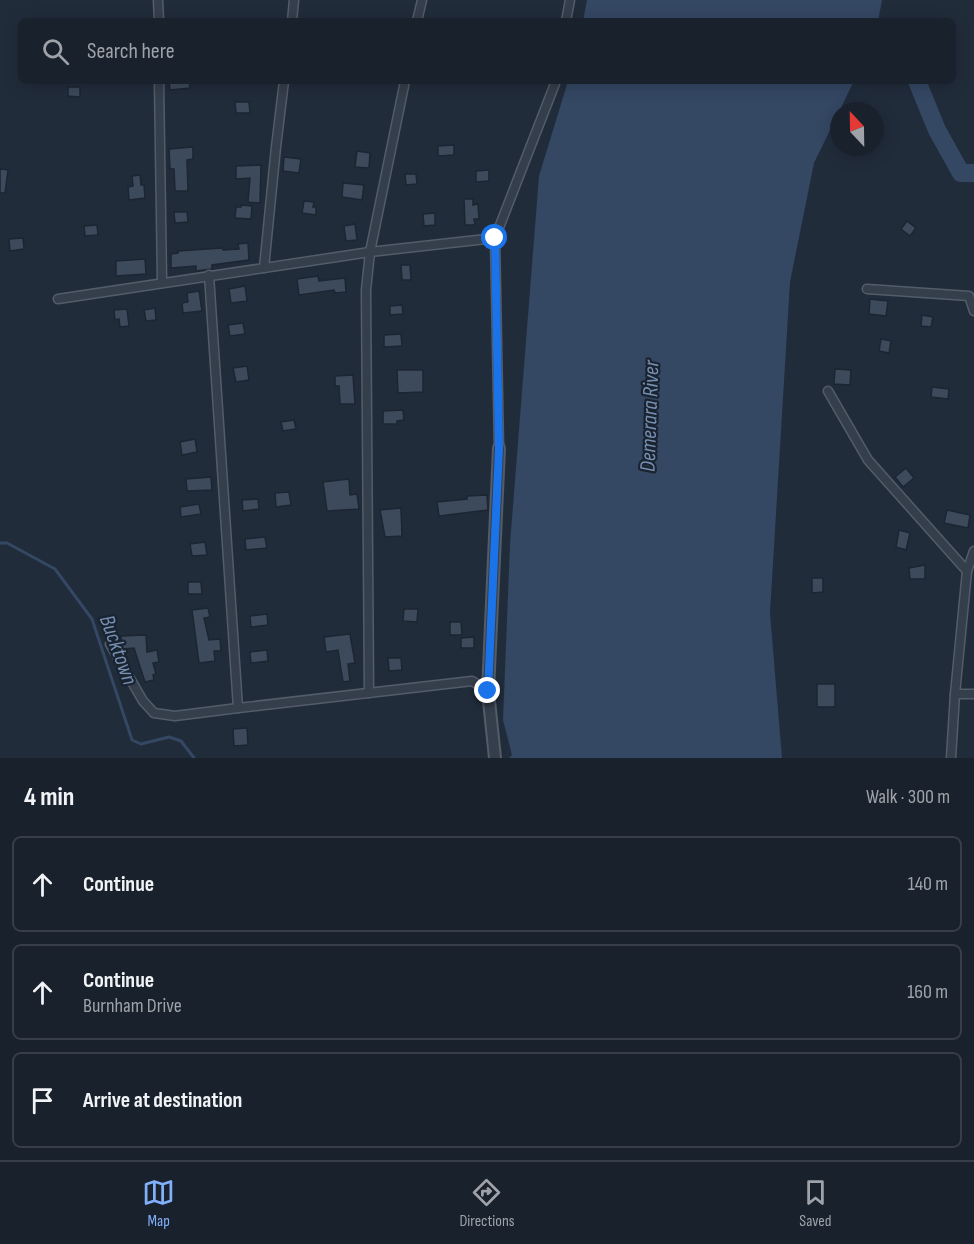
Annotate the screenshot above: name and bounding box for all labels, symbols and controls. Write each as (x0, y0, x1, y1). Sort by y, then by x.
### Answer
search box (18, 18, 956, 84)
icon: search (39, 35, 72, 68)
text: Search here (87, 38, 174, 65)
north arrow (830, 102, 884, 156)
route start (481, 224, 507, 250)
water label: Demerara River (635, 359, 665, 472)
water label: Bucktown (93, 611, 143, 689)
route end (474, 677, 500, 703)
text: 4 min (24, 782, 74, 813)
text: Walk · 300 m (866, 785, 950, 809)
icon: ahead (26, 868, 59, 901)
text: Continue (83, 871, 154, 898)
text: 140 m (908, 872, 948, 896)
text: Continue (83, 967, 154, 994)
icon: ahead (26, 976, 59, 1009)
text: 160 m (907, 980, 948, 1004)
text: Burnham Drive (83, 994, 182, 1018)
icon: arrive (26, 1084, 59, 1117)
text: Arrive at destination (83, 1087, 242, 1114)
tab: Map (142, 1176, 175, 1231)
tab: Directions (459, 1176, 515, 1231)
tab: Saved (799, 1176, 832, 1231)

